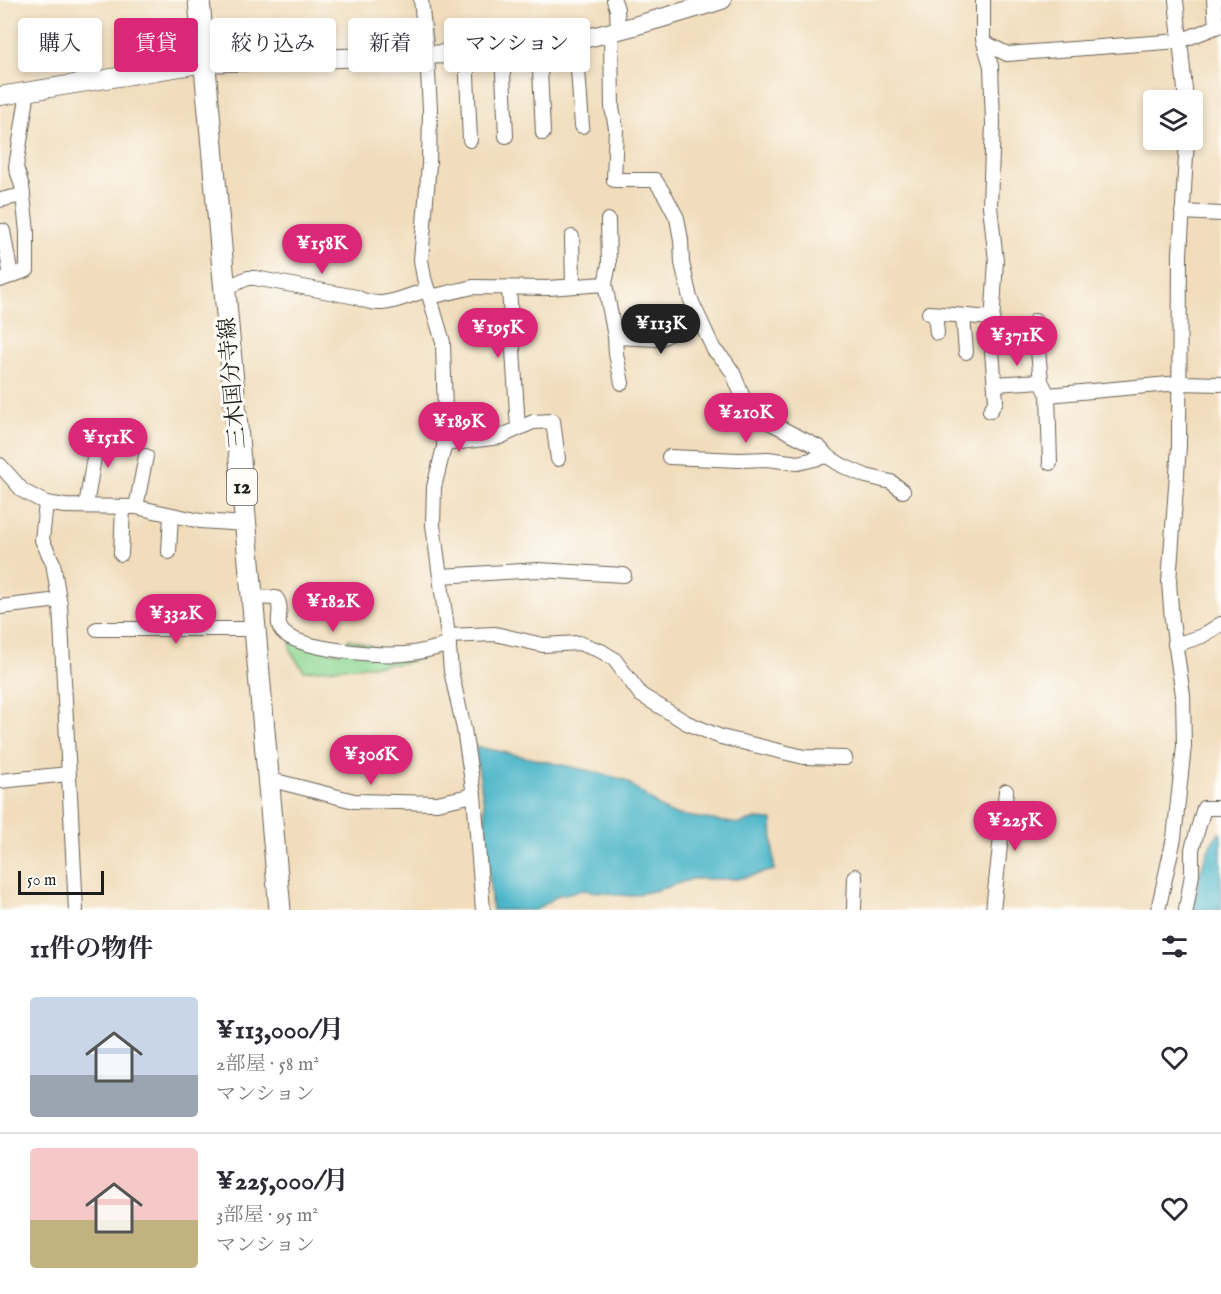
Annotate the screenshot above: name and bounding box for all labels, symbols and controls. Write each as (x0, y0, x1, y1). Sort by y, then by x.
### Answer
chip: 購入 (18, 18, 102, 72)
chip: 賃貸 (114, 18, 198, 72)
chip: 絞り込み (210, 18, 336, 72)
chip: 新着 (348, 18, 432, 72)
chip: マンション (444, 18, 590, 72)
map controls (1143, 90, 1203, 150)
button: layers (1143, 90, 1203, 150)
pin: ¥158K (280, 224, 364, 275)
text: ¥158K (296, 231, 348, 256)
pin: ¥113K (619, 304, 703, 355)
pin: ¥195K (456, 308, 540, 359)
text: ¥113K (635, 311, 687, 336)
text: ¥195K (472, 315, 524, 340)
street label: 三木国分寺線 (213, 316, 253, 450)
pin: ¥371K (975, 316, 1059, 367)
text: ¥371K (990, 323, 1044, 348)
pin: ¥210K (704, 393, 788, 444)
text: ¥210K (718, 400, 774, 425)
pin: ¥189K (417, 402, 501, 453)
text: ¥189K (432, 409, 486, 434)
pin: ¥151K (66, 418, 150, 469)
text: ¥151K (82, 425, 134, 450)
road number: 12 (227, 469, 257, 505)
pin: ¥182K (291, 582, 375, 633)
text: ¥182K (306, 589, 360, 614)
pin: ¥332K (134, 594, 218, 645)
text: ¥332K (149, 601, 203, 626)
pin: ¥306K (329, 735, 413, 786)
text: ¥306K (344, 742, 398, 767)
pin: ¥225K (973, 801, 1057, 852)
text: ¥225K (988, 808, 1043, 833)
scale bar (18, 868, 104, 896)
text: 50 m (27, 871, 56, 891)
icon: filters (1158, 930, 1191, 963)
text: 11件の物件 (30, 933, 153, 966)
text: ¥113,000/月 (216, 1014, 344, 1047)
icon: home (78, 1021, 150, 1093)
icon: heart (1158, 1041, 1191, 1074)
text: 2部屋 · 58 m² (216, 1052, 319, 1077)
text: マンション (216, 1082, 315, 1107)
text: ¥225,000/月 (216, 1165, 349, 1198)
icon: home (78, 1172, 150, 1244)
icon: heart (1158, 1192, 1191, 1225)
text: 3部屋 · 95 m² (216, 1203, 318, 1228)
text: マンション (216, 1233, 315, 1258)

